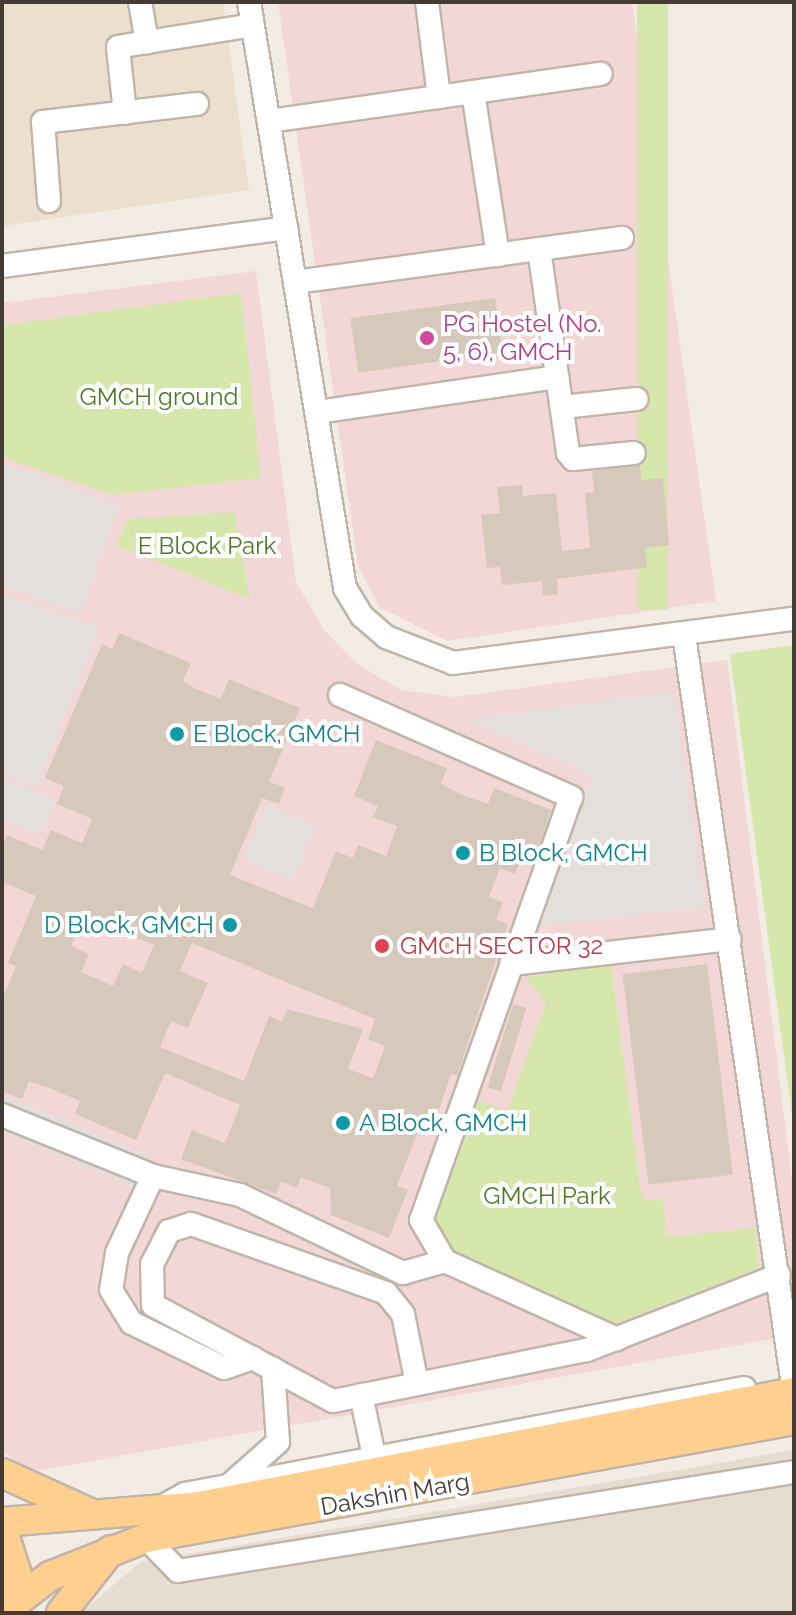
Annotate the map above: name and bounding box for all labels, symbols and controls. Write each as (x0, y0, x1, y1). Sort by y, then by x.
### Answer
place label: PG Hostel (No. 5, 6), GMCH (443, 310, 602, 366)
marker: PG Hostel (No. 5, 6), GMCH (418, 329, 436, 347)
park label: GMCH ground (80, 383, 238, 411)
park label: E Block Park (138, 532, 276, 560)
place label: E Block, GMCH (193, 720, 360, 748)
marker: E Block, GMCH (168, 725, 186, 743)
place label: B Block, GMCH (479, 839, 648, 867)
marker: B Block, GMCH (454, 844, 472, 862)
place label: D Block, GMCH (44, 911, 214, 939)
marker: D Block, GMCH (221, 916, 239, 934)
place label: GMCH SECTOR 32 (400, 932, 603, 960)
marker: GMCH SECTOR 32 (371, 935, 393, 957)
place label: A Block, GMCH (359, 1109, 528, 1137)
marker: A Block, GMCH (334, 1114, 352, 1132)
park label: GMCH Park (483, 1182, 611, 1210)
street label: Dakshin Marg (318, 1467, 472, 1521)

